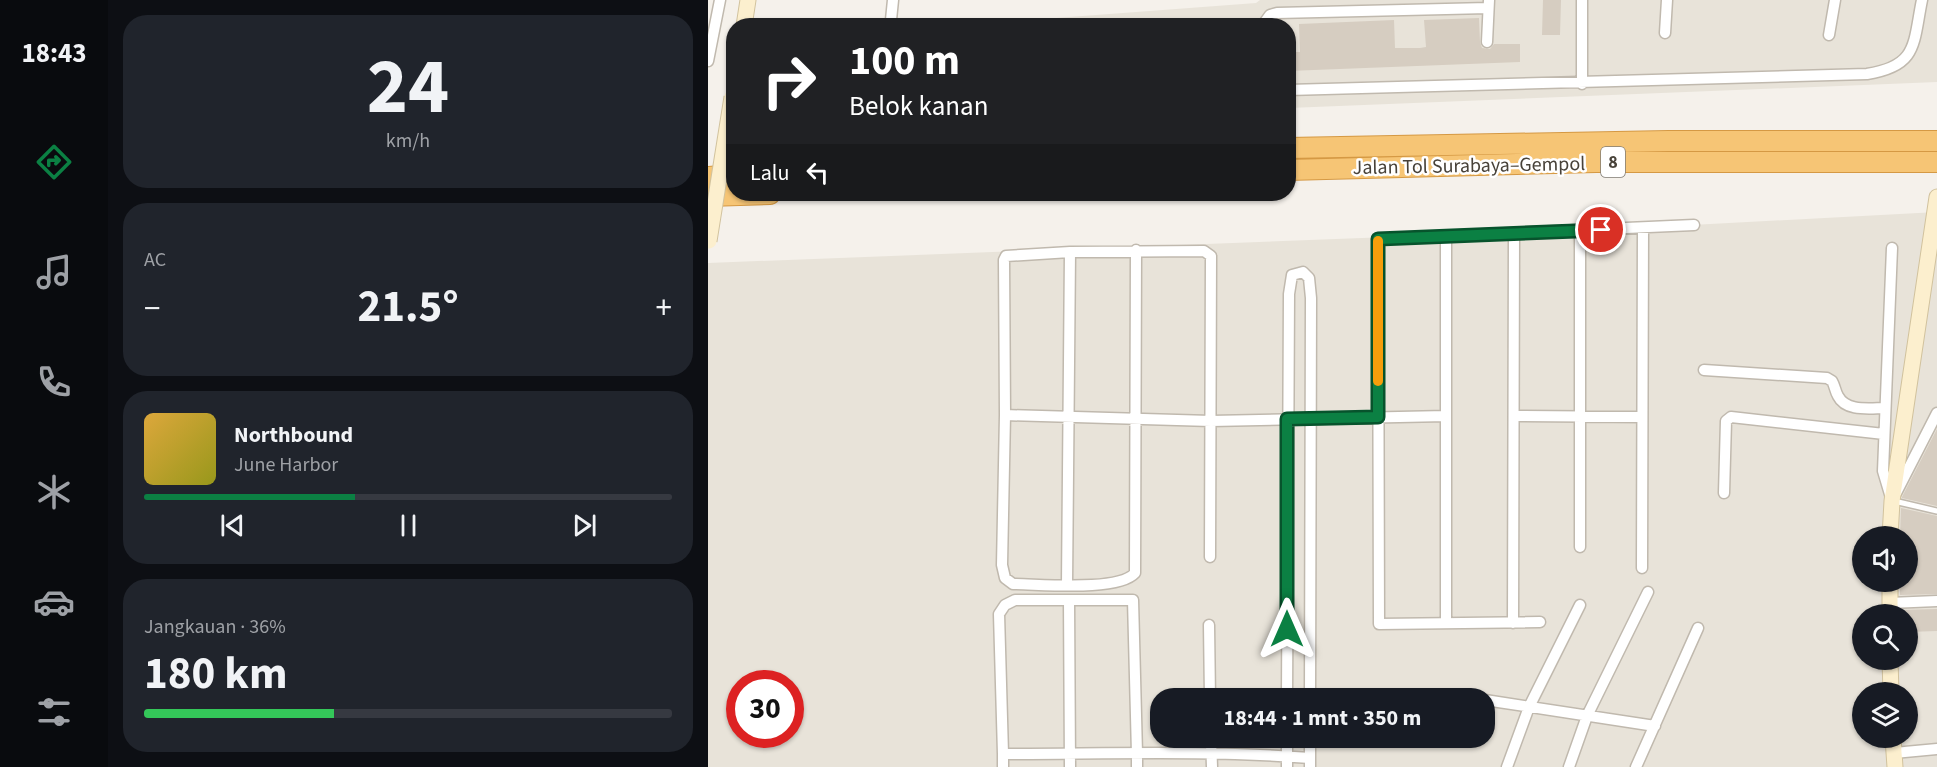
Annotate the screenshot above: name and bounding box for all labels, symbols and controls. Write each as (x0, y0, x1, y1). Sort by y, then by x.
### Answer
text: 100 m (849, 31, 960, 91)
text: 24 (367, 32, 449, 143)
text: 18:43 (21, 34, 87, 73)
icon: right (750, 42, 828, 120)
text: Belok kanan (849, 87, 988, 126)
text: km/h (386, 127, 430, 155)
icon: directions (33, 141, 75, 183)
road number: 8 (1601, 147, 1625, 177)
street label: Jalan Tol Surabaya–Gempol (1352, 150, 1586, 182)
icon: left (801, 156, 834, 189)
text: Lalu (750, 157, 789, 189)
pin (1575, 204, 1626, 255)
icon: arrive (1584, 213, 1617, 246)
text: AC (144, 246, 166, 274)
icon: music (33, 251, 75, 293)
text: 21.5° (357, 275, 459, 339)
text: − (144, 285, 160, 332)
text: + (656, 285, 672, 332)
icon: phone (33, 361, 75, 403)
text: Northbound (234, 419, 353, 451)
text: June Harbor (234, 451, 338, 479)
icon: climate (33, 471, 75, 513)
icon: previous (216, 509, 249, 542)
icon: pause (392, 509, 425, 542)
icon: next (568, 509, 601, 542)
map controls (1852, 526, 1918, 748)
button: sound (1852, 526, 1918, 592)
icon: car (33, 581, 75, 623)
position arrow (1255, 597, 1319, 661)
button: search (1852, 604, 1918, 670)
text: Jangkauan · 36% (144, 613, 286, 641)
text: 180 km (144, 642, 288, 706)
speed limit sign: 30 (726, 670, 804, 748)
button: layers (1852, 682, 1918, 748)
icon: filters (33, 691, 75, 733)
text: 18:44 · 1 mnt · 350 m (1224, 702, 1421, 734)

